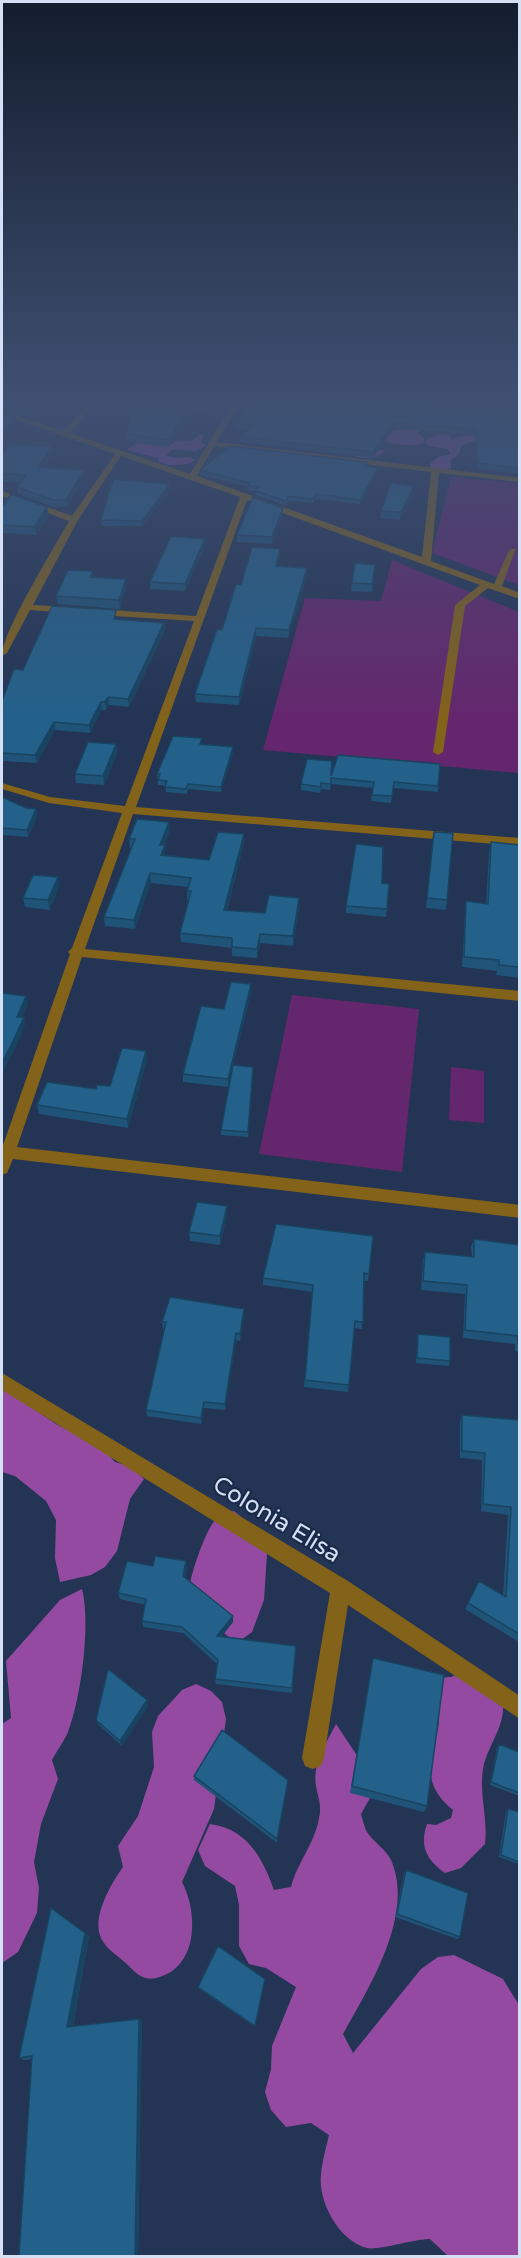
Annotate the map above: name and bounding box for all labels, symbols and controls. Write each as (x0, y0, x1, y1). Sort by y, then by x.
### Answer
street label: Colonia Elisa (208, 1470, 346, 1569)

